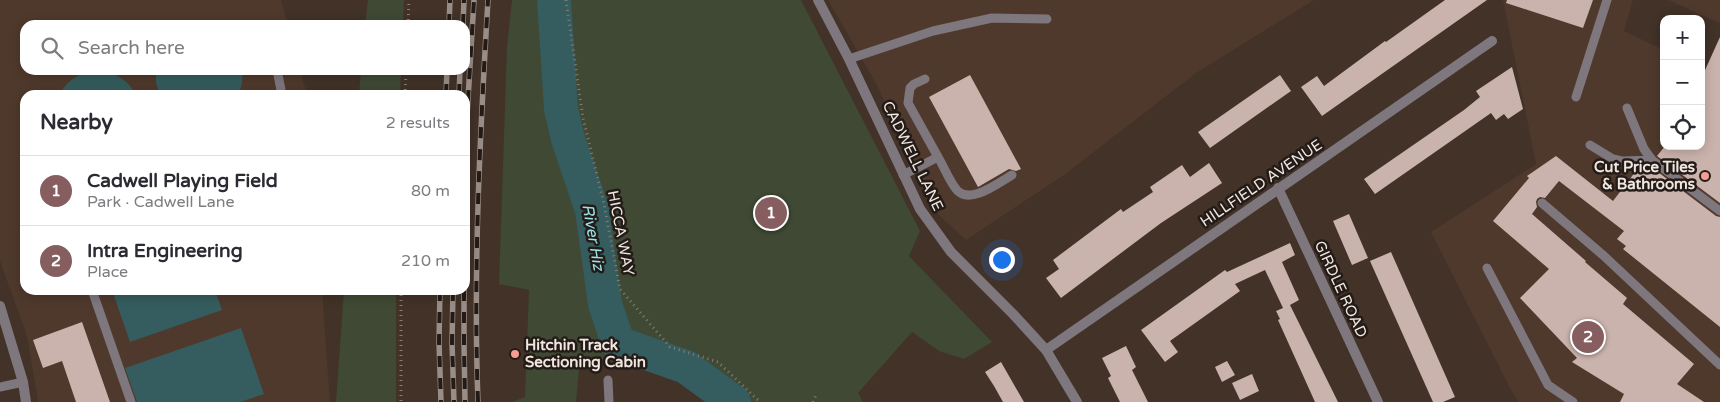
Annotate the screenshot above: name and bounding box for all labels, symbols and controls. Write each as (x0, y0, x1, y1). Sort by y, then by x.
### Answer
map controls (1660, 15, 1705, 150)
button: + (1660, 15, 1705, 60)
search box (20, 20, 470, 75)
icon: search (38, 34, 66, 62)
text: Search here (78, 37, 185, 59)
button: − (1660, 60, 1705, 105)
street label: CADWELL LANE (879, 98, 947, 214)
button: locate (1660, 105, 1705, 150)
text: Nearby (40, 110, 113, 135)
text: 2 results (386, 113, 450, 133)
street label: HILLFIELD AVENUE (1197, 136, 1325, 230)
place label: Cut Price Tiles & Bathrooms (1594, 158, 1695, 193)
text: Cadwell Playing Field (87, 170, 278, 192)
marker: Cut Price Tiles & Bathrooms (1699, 170, 1711, 182)
text: 1 (51, 181, 61, 201)
text: 80 m (411, 181, 450, 201)
street label: HICCA WAY (604, 189, 638, 277)
text: Park · Cadwell Lane (87, 192, 235, 212)
pin: 1 (755, 194, 787, 232)
water label: River Hiz (577, 202, 609, 274)
street label: GIRDLE ROAD (1311, 238, 1371, 340)
text: Intra Engineering (87, 240, 243, 262)
your location (989, 247, 1015, 273)
text: 2 (51, 251, 61, 271)
text: 210 m (401, 251, 450, 271)
text: Place (87, 262, 128, 282)
pin: 2 (1572, 318, 1604, 356)
place label: Hitchin Track Sectioning Cabin (525, 336, 646, 372)
marker: Hitchin Track Sectioning Cabin (509, 348, 521, 360)

